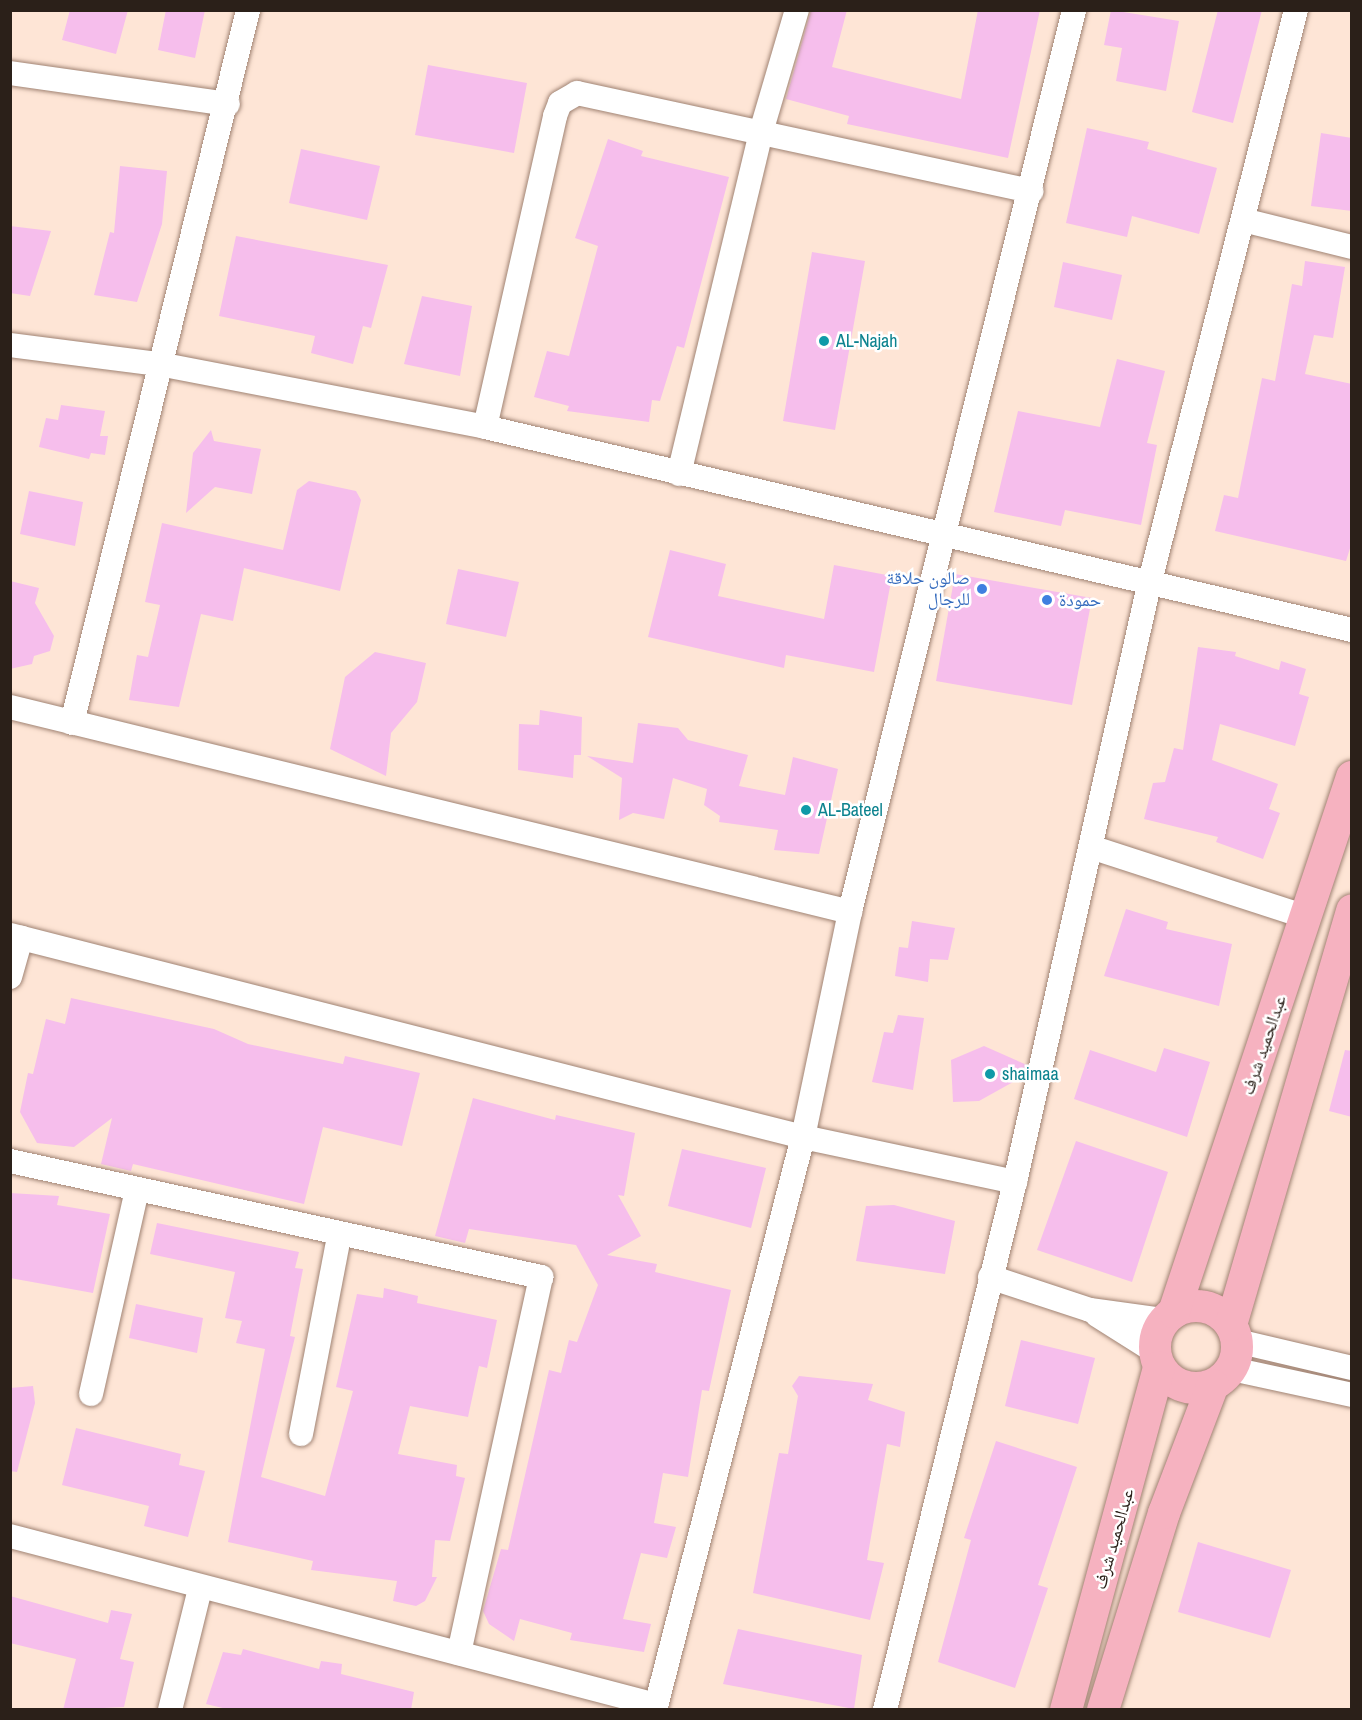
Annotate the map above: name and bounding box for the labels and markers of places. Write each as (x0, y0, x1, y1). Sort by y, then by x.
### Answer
place label: AL-Najah (836, 330, 898, 352)
marker: AL-Najah (817, 334, 831, 348)
place label: صالون حلاقة للرجال (886, 568, 970, 610)
marker: صالون حلاقة للرجال (975, 582, 989, 596)
place label: حمودة (1059, 589, 1101, 611)
marker: حمودة (1040, 593, 1054, 607)
place label: AL-Bateel (818, 799, 883, 821)
marker: AL-Bateel (799, 803, 813, 817)
place label: shaimaa (1002, 1063, 1059, 1085)
marker: shaimaa (983, 1067, 997, 1081)

